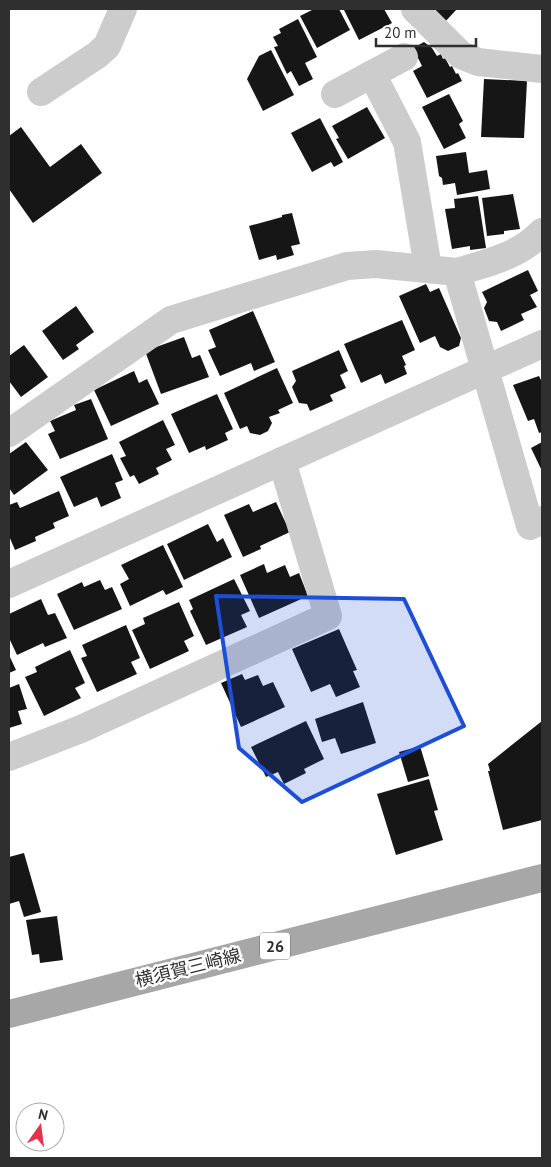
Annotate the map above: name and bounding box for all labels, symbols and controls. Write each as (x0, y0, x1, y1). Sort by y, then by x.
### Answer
scale bar (376, 15, 476, 47)
text: 20 m (384, 23, 417, 42)
road number: 26 (260, 932, 290, 959)
street label: 横須賀三崎線 (133, 943, 243, 992)
north arrow (15, 1102, 65, 1152)
text: N (37, 1105, 50, 1124)

